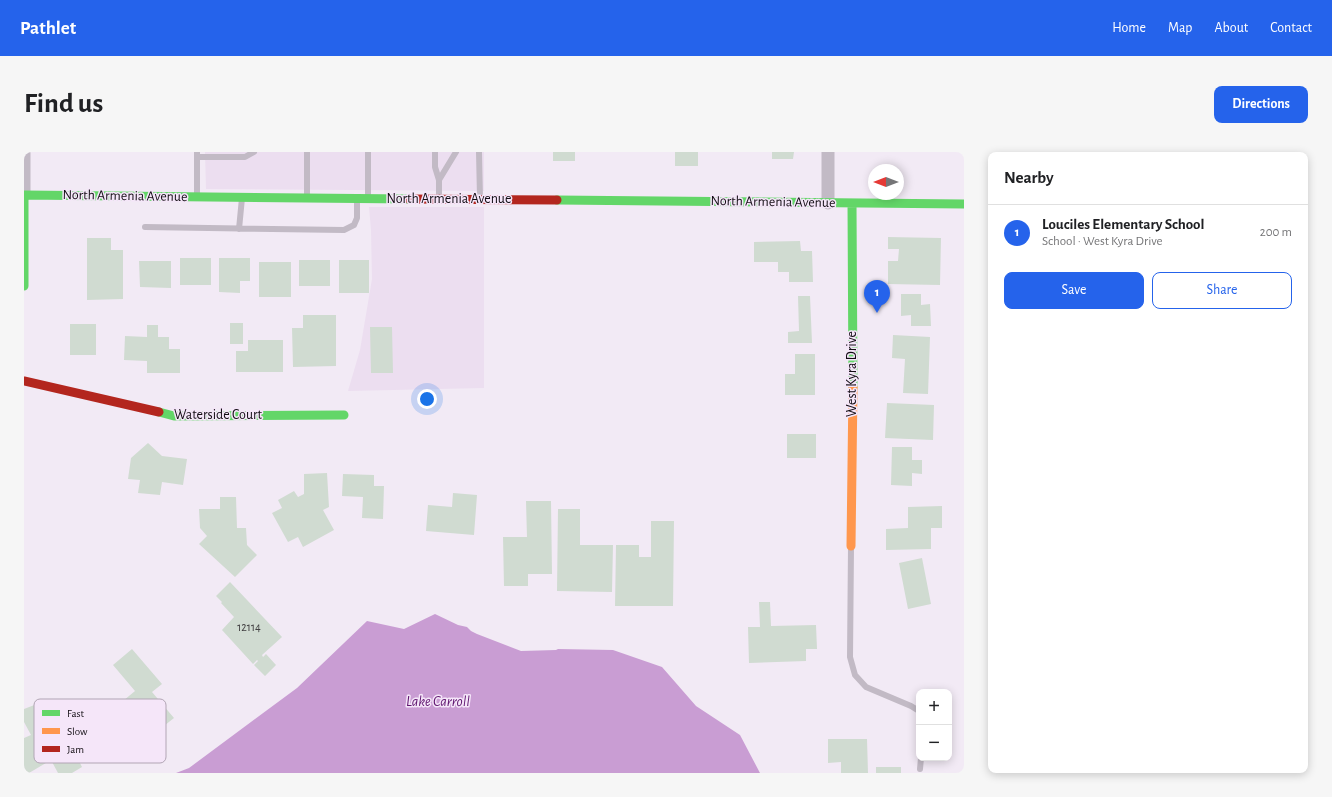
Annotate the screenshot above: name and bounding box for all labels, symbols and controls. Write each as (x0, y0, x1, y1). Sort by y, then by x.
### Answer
text: Pathlet (20, 19, 76, 38)
text: Home (1112, 21, 1146, 35)
text: Map (1168, 21, 1192, 35)
text: About (1214, 21, 1248, 35)
text: Contact (1270, 21, 1312, 35)
button: Directions (1214, 86, 1308, 123)
text: Find us (24, 90, 103, 118)
north arrow (868, 164, 904, 200)
text: Nearby (1004, 169, 1054, 186)
street label: North Armenia Avenue (62, 188, 188, 204)
street label: North Armenia Avenue (387, 192, 511, 206)
street label: North Armenia Avenue (710, 194, 836, 210)
text: Louciles Elementary School (1042, 217, 1204, 232)
text: 1 (1015, 226, 1019, 239)
text: 200 m (1260, 226, 1292, 239)
text: School · West Kyra Drive (1042, 235, 1163, 248)
button: Save (1004, 272, 1144, 309)
button: Share (1152, 272, 1292, 309)
pin: 1 (864, 280, 890, 313)
street label: West Kyra Drive (845, 331, 859, 417)
your location (417, 389, 437, 409)
street label: Waterside Court (174, 408, 262, 422)
house number: 12114 (237, 621, 261, 633)
map controls (916, 689, 952, 761)
button: + (916, 689, 952, 725)
water label: Lake Carroll (406, 694, 470, 709)
legend (34, 699, 166, 763)
text: Fast (67, 708, 85, 719)
button: − (916, 725, 952, 761)
text: Slow (67, 726, 88, 737)
text: Jam (67, 744, 84, 755)

